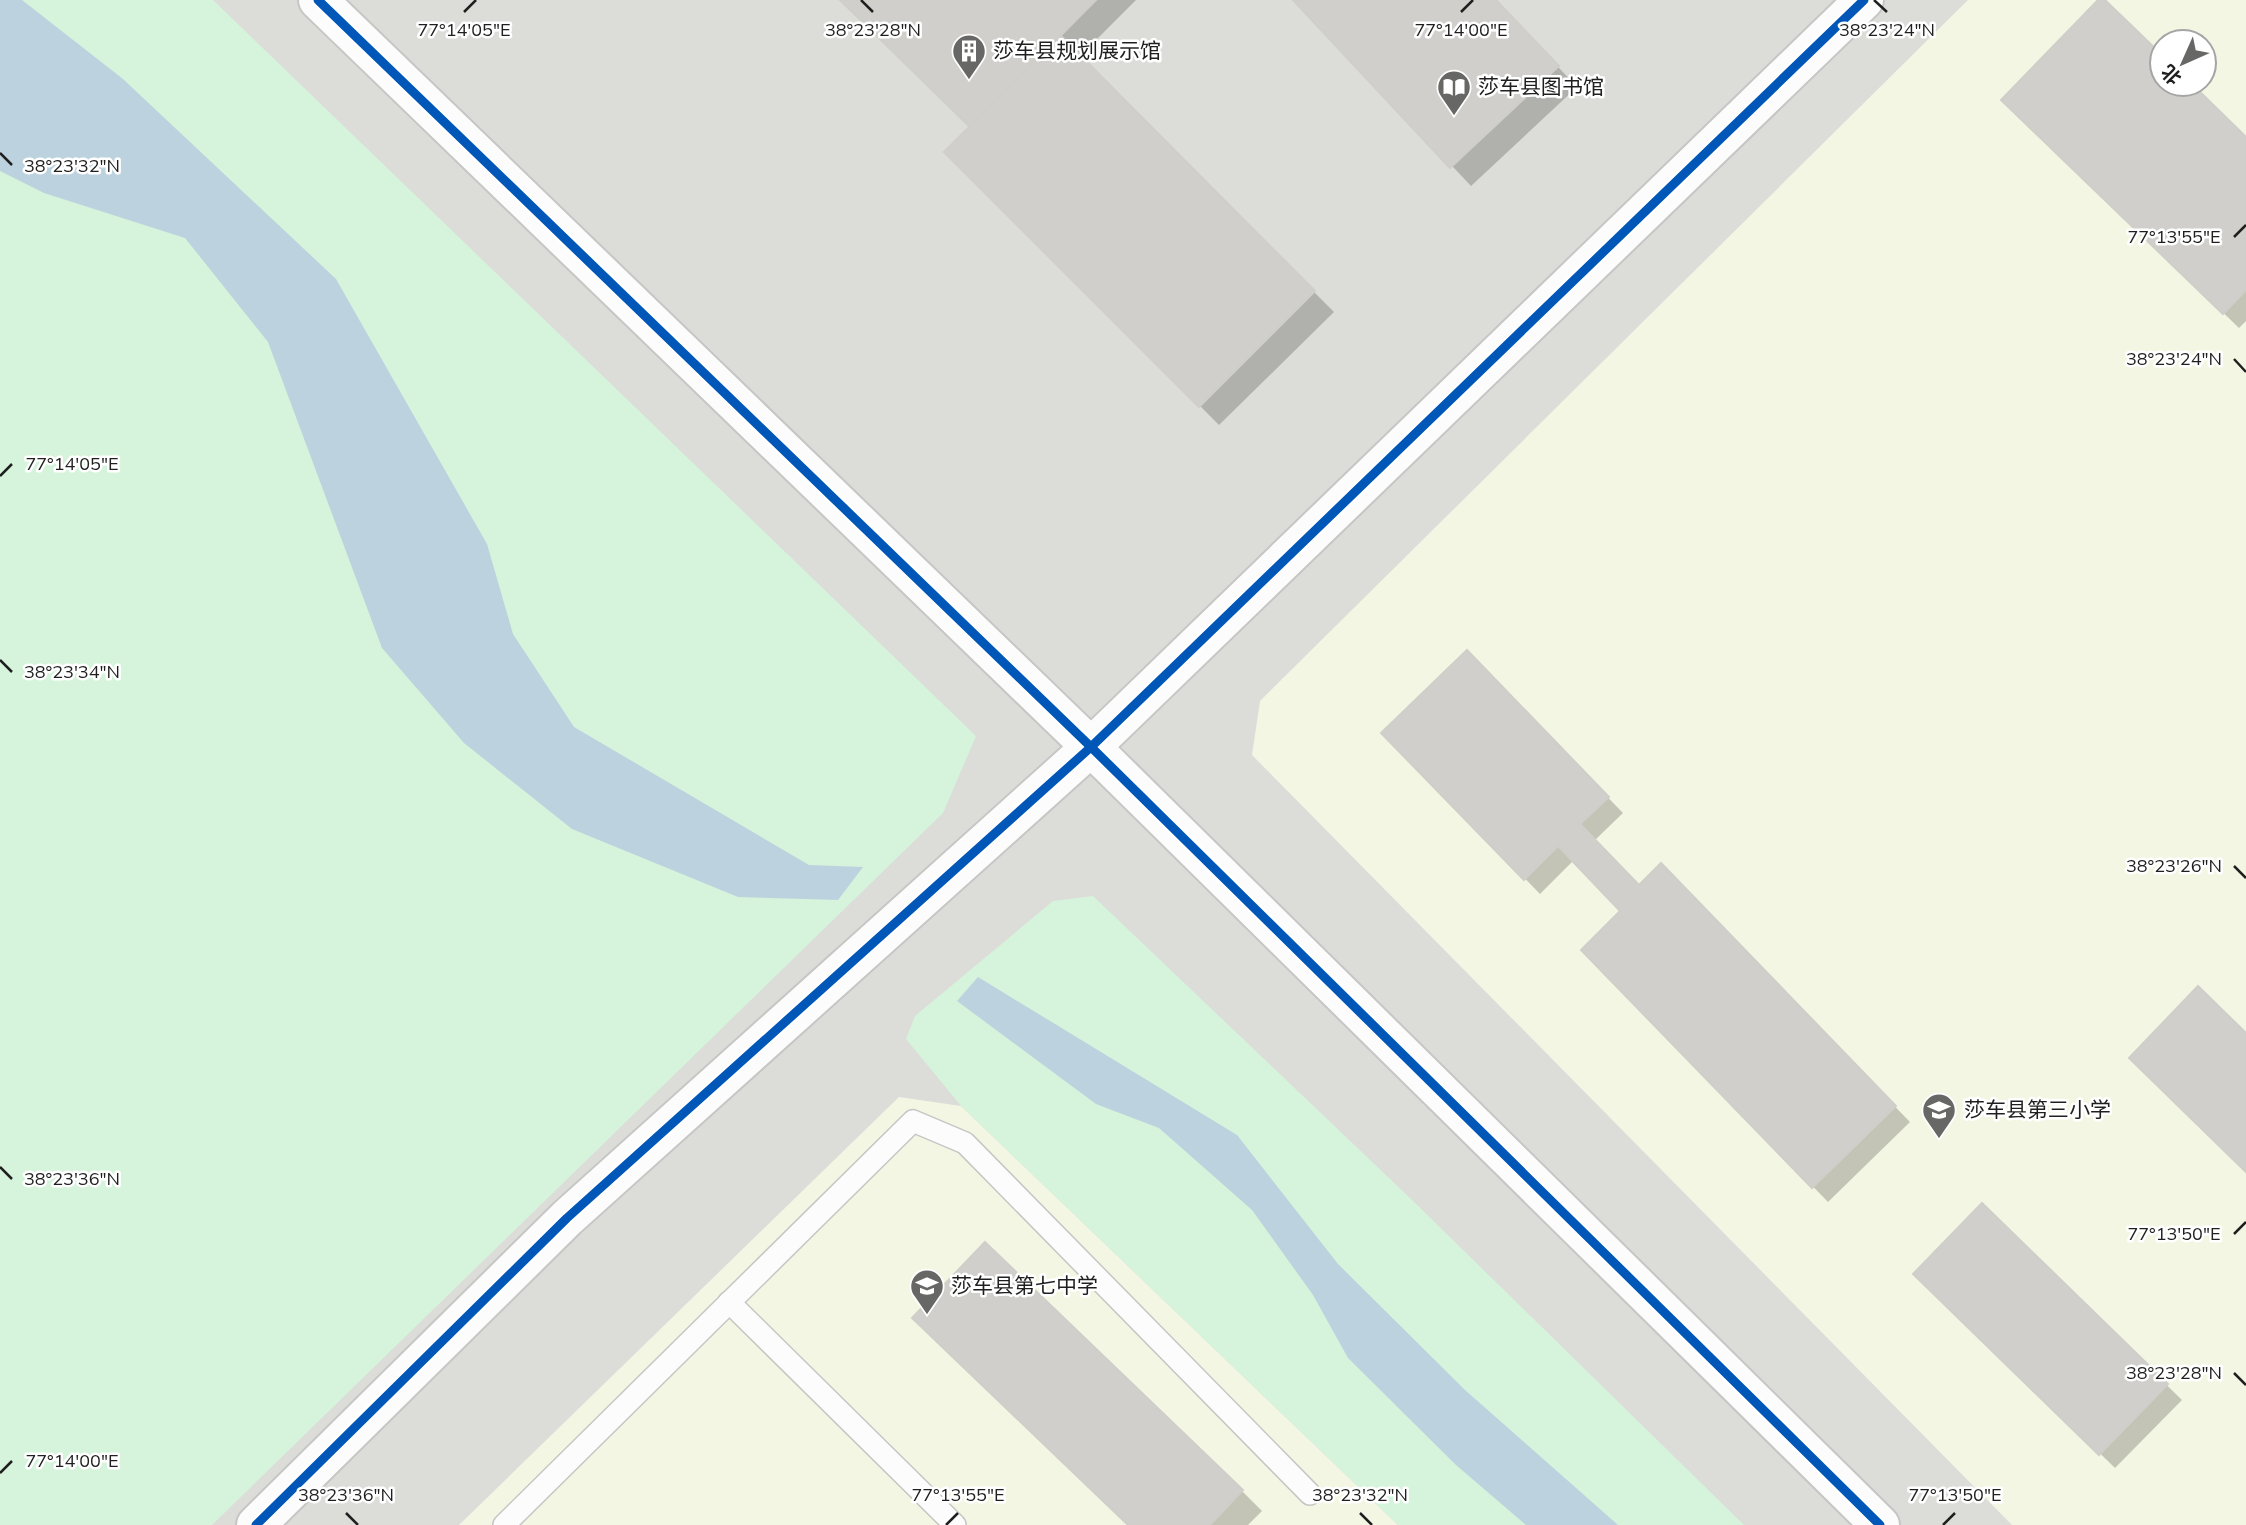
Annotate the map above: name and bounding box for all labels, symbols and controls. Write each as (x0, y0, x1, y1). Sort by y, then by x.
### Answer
text: 77°14'05"E (417, 18, 511, 41)
text: 38°23'28"N (825, 18, 921, 41)
text: 77°14'00"E (1414, 18, 1508, 41)
text: 38°23'24"N (1839, 18, 1935, 41)
north arrow (2148, 28, 2218, 98)
building icon: 莎车县规划展示馆 (950, 32, 988, 81)
place label: 莎车县规划展示馆 (993, 37, 1161, 63)
text: 北 (2156, 60, 2186, 90)
library icon: 莎车县图书馆 (1435, 68, 1473, 117)
place label: 莎车县图书馆 (1478, 73, 1604, 99)
text: 38°23'32"N (24, 154, 120, 177)
text: 77°13'55"E (2127, 225, 2221, 248)
text: 38°23'24"N (2126, 347, 2222, 370)
text: 77°14'05"E (25, 452, 119, 475)
text: 38°23'34"N (24, 660, 120, 683)
text: 38°23'26"N (2126, 854, 2222, 877)
school or university icon: 莎车县第三小学 (1920, 1091, 1958, 1140)
place label: 莎车县第三小学 (1964, 1096, 2111, 1122)
text: 38°23'36"N (24, 1167, 120, 1190)
text: 77°13'50"E (2127, 1222, 2221, 1245)
school or university icon: 莎车县第七中学 (908, 1267, 946, 1316)
place label: 莎车县第七中学 (951, 1272, 1098, 1298)
text: 38°23'28"N (2126, 1361, 2222, 1384)
text: 77°14'00"E (25, 1449, 119, 1472)
text: 38°23'36"N (298, 1483, 394, 1506)
text: 77°13'55"E (911, 1483, 1005, 1506)
text: 38°23'32"N (1312, 1483, 1408, 1506)
text: 77°13'50"E (1908, 1483, 2002, 1506)

